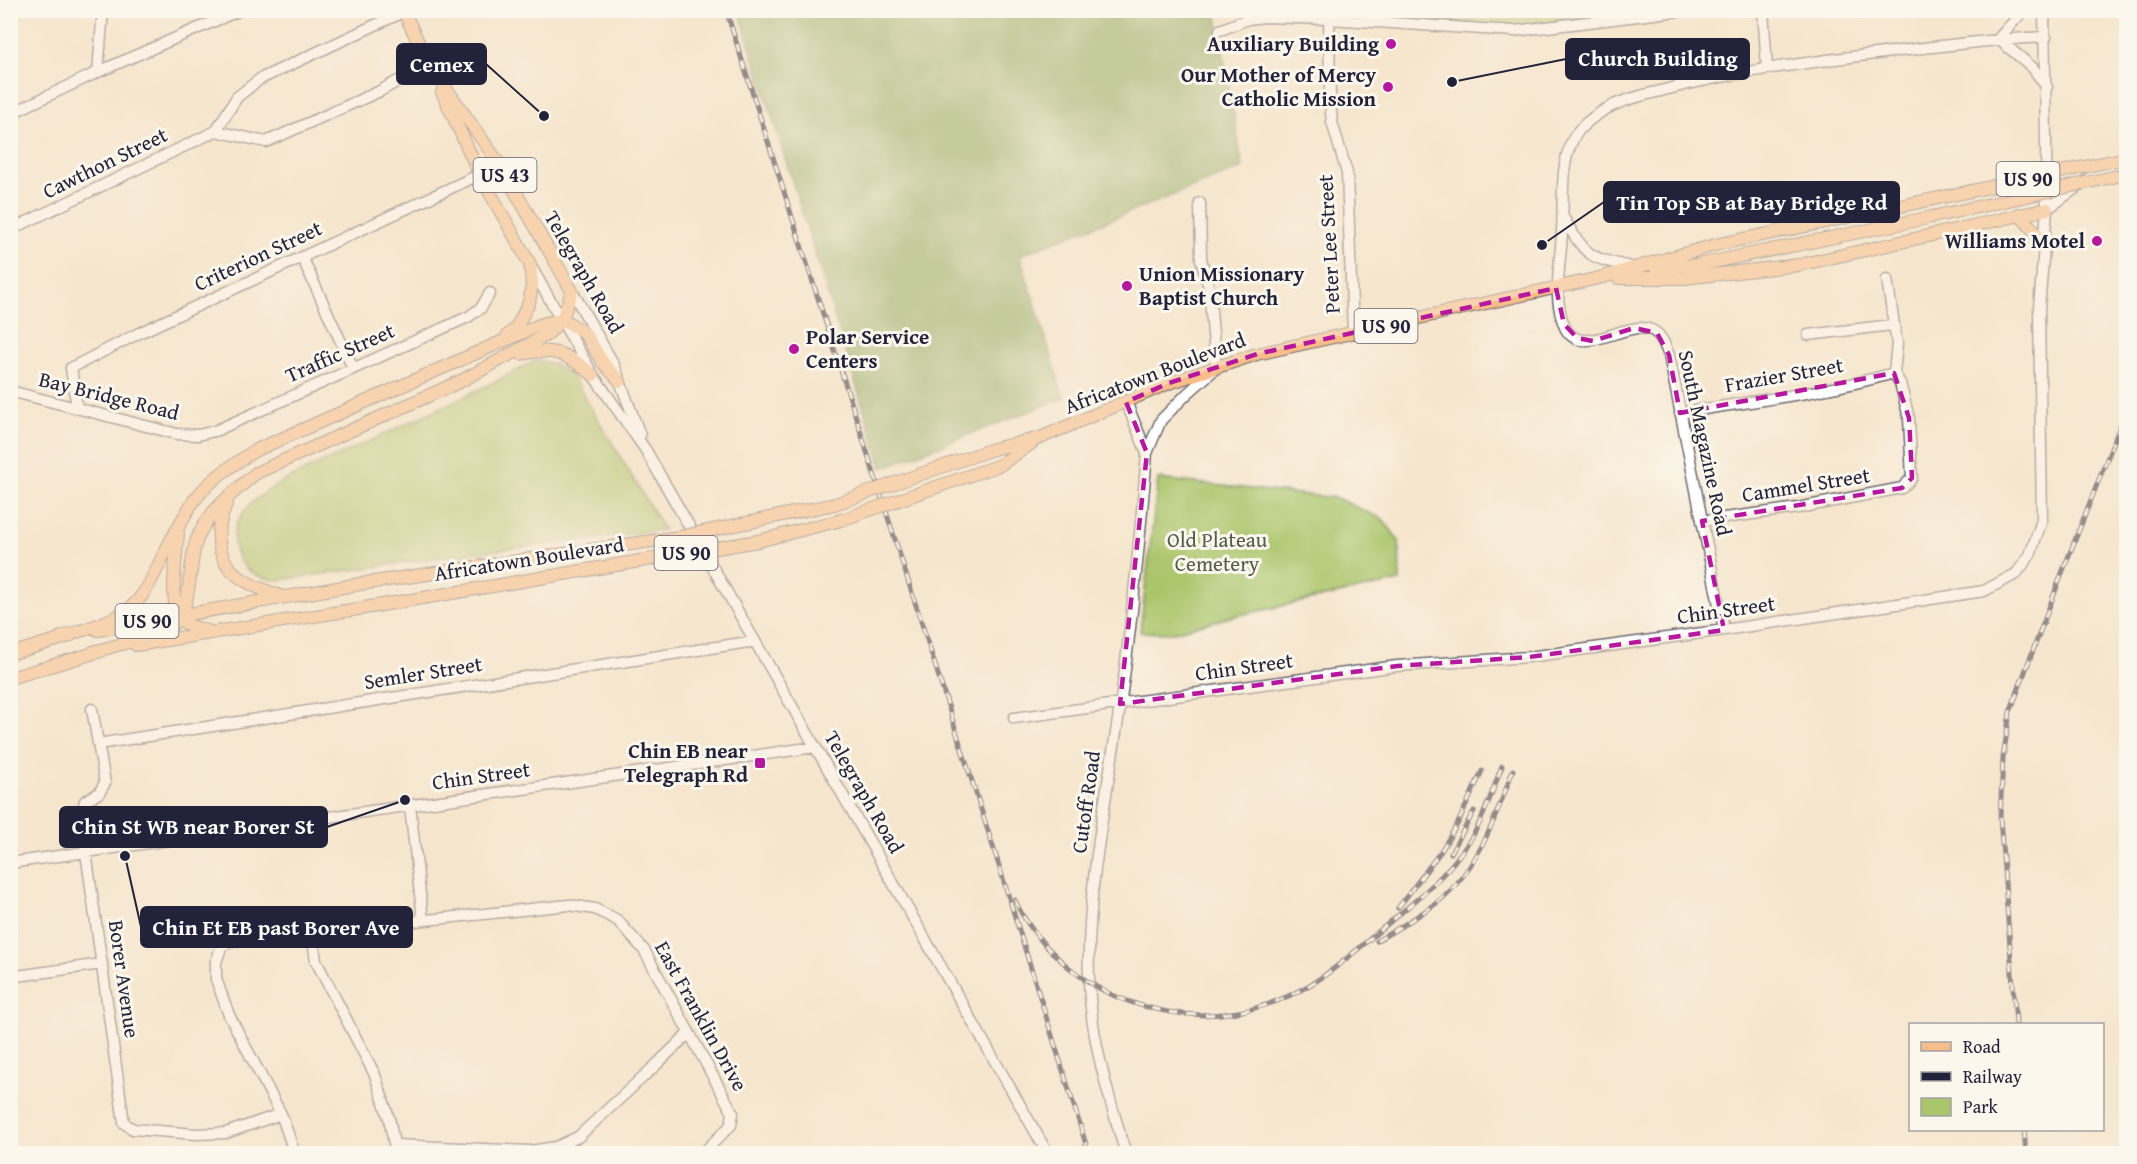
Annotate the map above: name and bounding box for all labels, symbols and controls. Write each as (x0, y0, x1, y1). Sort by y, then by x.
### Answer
place label: Auxiliary Building (1207, 28, 1380, 59)
marker: Auxiliary Building (1384, 37, 1398, 51)
callout: Church Building (1566, 39, 1749, 79)
text: Church Building (1578, 42, 1738, 74)
callout: Cemex (397, 44, 486, 84)
text: Cemex (410, 48, 474, 80)
place label: Our Mother of Mercy Catholic Mission (1181, 59, 1377, 114)
marker: Our Mother of Mercy Catholic Mission (1381, 80, 1395, 94)
street label: Cawthon Street (37, 119, 173, 206)
road number: US 43 (474, 158, 536, 192)
road number: US 90 (1996, 162, 2060, 196)
street label: Peter Lee Street (1309, 173, 1348, 314)
callout: Tin Top SB at Bay Bridge Rd (1604, 182, 1899, 222)
text: Tin Top SB at Bay Bridge Rd (1617, 186, 1888, 218)
street label: Telegraph Road (537, 205, 633, 340)
street label: Criterion Street (189, 212, 327, 299)
place label: Williams Motel (1945, 225, 2085, 256)
marker: Williams Motel (2090, 234, 2104, 248)
place label: Union Missionary Baptist Church (1139, 258, 1304, 313)
marker: Union Missionary Baptist Church (1120, 279, 1134, 293)
road number: US 90 (1354, 309, 1418, 343)
street label: Traffic Street (280, 314, 400, 390)
place label: Polar Service Centers (806, 321, 929, 376)
street label: Africatown Boulevard (1060, 323, 1251, 421)
marker: Polar Service Centers (787, 342, 801, 356)
street label: South Magazine Road (1671, 347, 1740, 539)
street label: Frazier Street (1722, 349, 1846, 400)
street label: Bay Bridge Road (36, 363, 183, 428)
street label: Cammel Street (1740, 459, 1873, 510)
park label: Old Plateau Cemetery (1167, 524, 1268, 579)
street label: Africatown Boulevard (432, 528, 627, 589)
road number: US 90 (654, 536, 718, 570)
street label: Chin Street (1675, 587, 1778, 632)
road number: US 90 (116, 604, 178, 638)
street label: Chin Street (1193, 644, 1296, 689)
street label: Semler Street (362, 648, 485, 697)
street label: Telegraph Road (817, 725, 913, 860)
place label: Chin EB near Telegraph Rd (624, 735, 748, 790)
street label: Cutoff Road (1063, 748, 1108, 855)
street label: Chin Street (430, 753, 533, 798)
marker: Chin EB near Telegraph Rd (753, 756, 767, 770)
callout: Chin St WB near Borer St (60, 807, 327, 847)
text: Chin St WB near Borer St (72, 810, 315, 842)
callout: Chin Et EB past Borer Ave (141, 907, 412, 947)
text: Chin Et EB past Borer Ave (152, 911, 400, 943)
street label: Borer Avenue (101, 918, 148, 1040)
street label: East Franklin Drive (647, 935, 756, 1097)
legend (1909, 1023, 2104, 1131)
text: Road (1963, 1033, 2001, 1060)
text: Railway (1963, 1063, 2022, 1090)
text: Park (1963, 1093, 1999, 1120)

